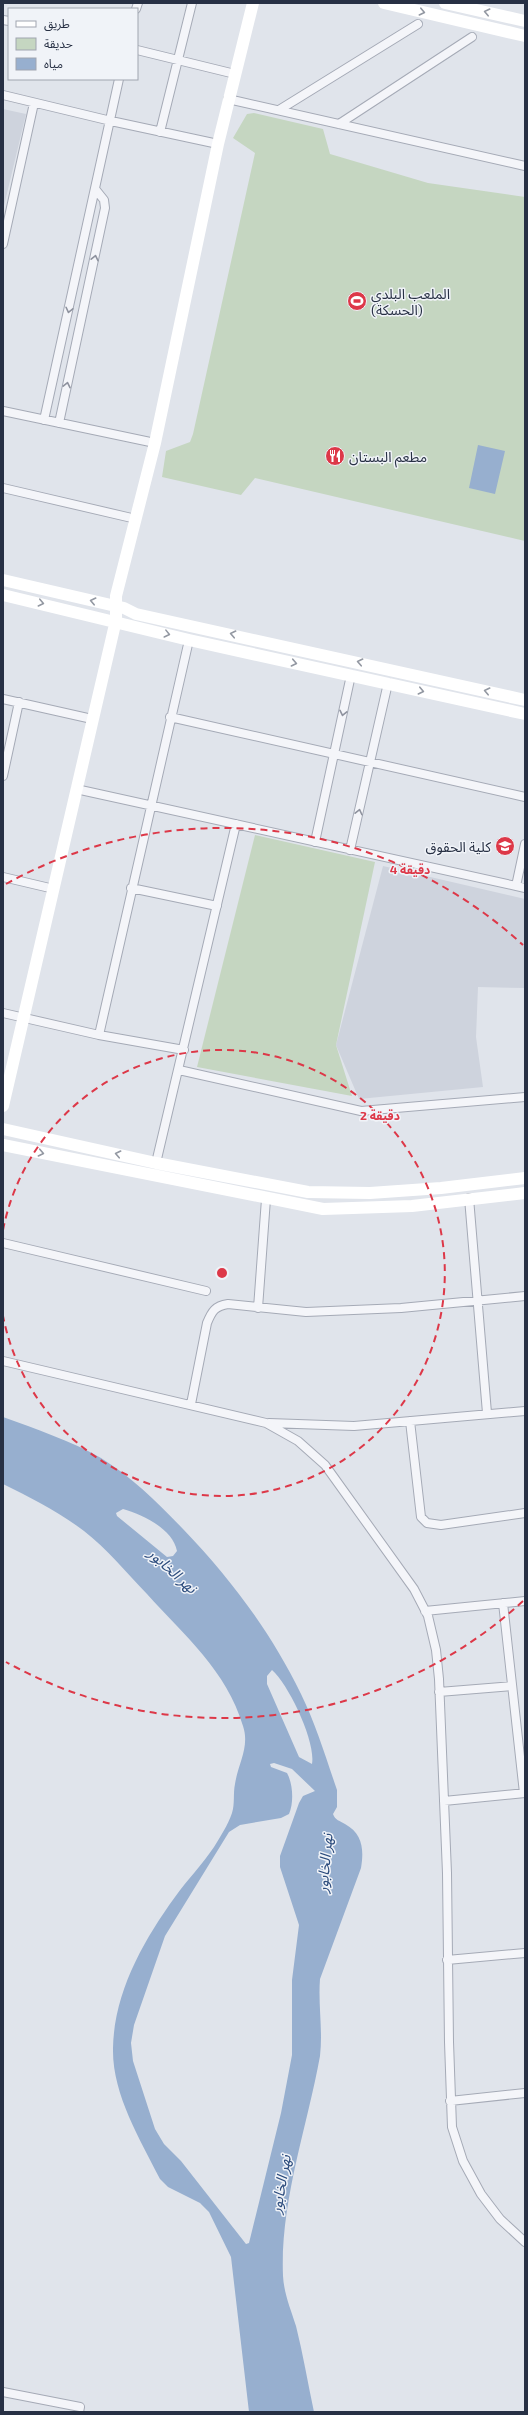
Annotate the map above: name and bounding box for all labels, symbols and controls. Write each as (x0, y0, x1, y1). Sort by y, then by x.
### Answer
one-way arrow (419, 7, 425, 15)
legend (8, 8, 138, 80)
one-way arrow (484, 9, 490, 17)
text: طريق (44, 16, 70, 32)
text: حديقة (44, 36, 73, 51)
text: مياه (44, 56, 63, 71)
one-way arrow (90, 255, 98, 261)
place label: الملعب البلدي (الحسكة) (371, 285, 450, 318)
sports icon: الملعب البلدي (الحسكة) (346, 290, 368, 312)
one-way arrow (66, 307, 74, 314)
one-way arrow (63, 382, 71, 388)
restaurant icon: مطعم البستان (324, 445, 346, 467)
place label: مطعم البستان (349, 448, 427, 468)
one-way arrow (90, 598, 97, 606)
one-way arrow (38, 599, 44, 607)
one-way arrow (163, 629, 170, 638)
one-way arrow (230, 630, 237, 638)
one-way arrow (291, 658, 297, 666)
one-way arrow (357, 658, 363, 666)
one-way arrow (418, 686, 424, 694)
one-way arrow (484, 687, 491, 696)
one-way arrow (339, 710, 347, 716)
one-way arrow (354, 809, 362, 815)
school or university icon: كلية الحقوق (494, 835, 516, 857)
place label: كلية الحقوق (426, 838, 491, 856)
text: 4 دقيقة (390, 862, 430, 877)
text: 2 دقيقة (360, 1108, 400, 1123)
one-way arrow (38, 1148, 44, 1156)
one-way arrow (115, 1151, 121, 1159)
centre of rings (215, 1266, 229, 1280)
water label: نهر الخابور (144, 1543, 202, 1598)
water label: نهر الخابور (312, 1831, 337, 1894)
water label: نهر الخابور (266, 2152, 295, 2216)

